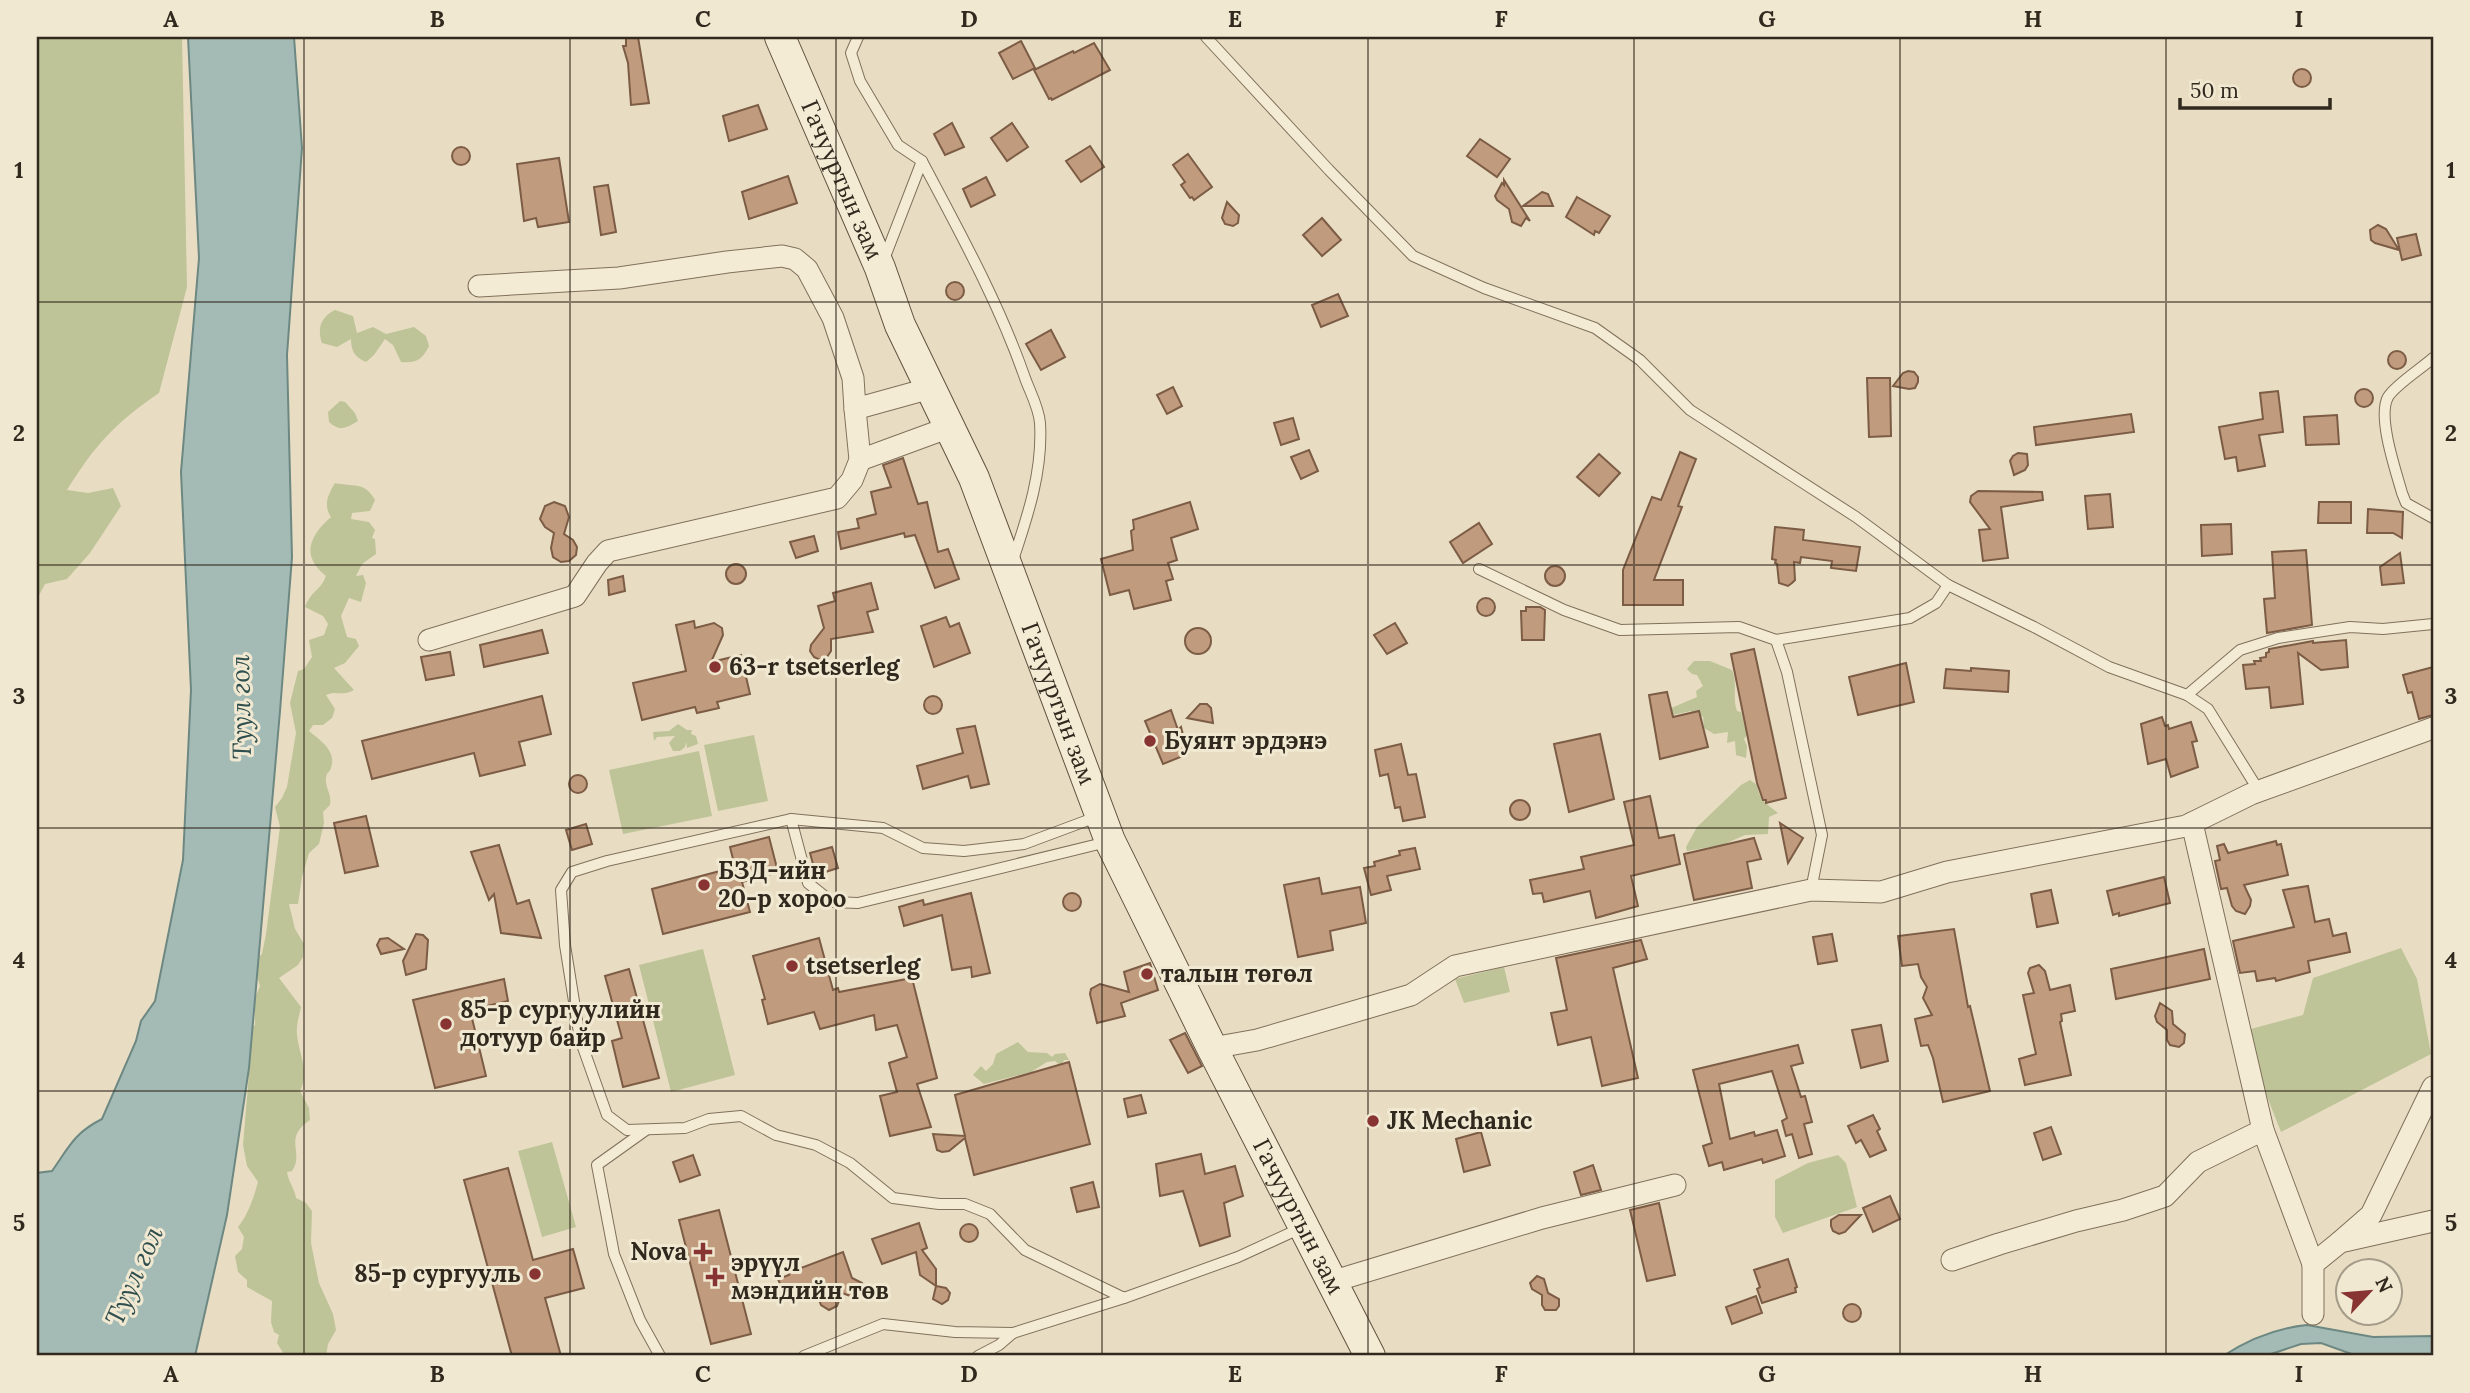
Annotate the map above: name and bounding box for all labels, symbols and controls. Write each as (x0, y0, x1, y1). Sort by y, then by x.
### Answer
text: A (163, 4, 179, 33)
text: B (429, 4, 445, 33)
text: C (695, 4, 711, 33)
text: D (960, 4, 978, 33)
text: E (1228, 4, 1242, 33)
text: F (1494, 4, 1508, 33)
text: G (1758, 4, 1776, 33)
text: H (2024, 4, 2042, 33)
text: I (2295, 4, 2303, 33)
scale bar (2180, 66, 2330, 110)
text: 50 m (2190, 77, 2239, 104)
street label: Гачууртын зам (794, 95, 891, 265)
text: 1 (14, 155, 24, 184)
text: 1 (2446, 155, 2456, 184)
text: 2 (13, 418, 25, 447)
text: 2 (2445, 418, 2457, 447)
street label: Гачууртын зам (1014, 618, 1104, 789)
place label: 63-r tsetserleg (729, 651, 901, 682)
water label: Туул гол (223, 654, 258, 760)
marker: 63-r tsetserleg (707, 659, 723, 675)
text: 3 (13, 681, 25, 710)
text: 3 (2445, 681, 2457, 710)
place label: Буянт эрдэнэ (1164, 725, 1327, 756)
marker: Буянт эрдэнэ (1142, 733, 1158, 749)
place label: БЗД-ийн 20-р хороо (718, 855, 846, 914)
marker: БЗД-ийн 20-р хороо (696, 877, 712, 893)
text: 4 (13, 945, 25, 974)
text: 4 (2445, 945, 2457, 974)
place label: tsetserleg (806, 950, 922, 981)
marker: tsetserleg (784, 958, 800, 974)
place label: талын төгөл (1161, 958, 1313, 989)
marker: талын төгөл (1139, 966, 1155, 982)
place label: 85-р сургуулийн дотуур байр (460, 994, 661, 1053)
marker: 85-р сургуулийн дотуур байр (438, 1016, 454, 1032)
place label: JK Mechanic (1387, 1105, 1533, 1136)
marker: JK Mechanic (1365, 1113, 1381, 1129)
street label: Гачууртын зам (1246, 1133, 1352, 1300)
text: 5 (13, 1208, 25, 1237)
text: 5 (2445, 1208, 2457, 1237)
water label: Туул гол (97, 1221, 170, 1330)
place label: Nova (630, 1236, 687, 1267)
marker: Nova (693, 1242, 713, 1262)
place label: эрүүл мэндийн төв (731, 1247, 889, 1306)
north arrow (2334, 1256, 2404, 1326)
place label: 85-р сургууль (354, 1258, 521, 1289)
marker: 85-р сургууль (527, 1266, 543, 1282)
marker: эрүүл мэндийн төв (705, 1267, 725, 1287)
text: N (2370, 1273, 2398, 1297)
text: A (163, 1359, 179, 1388)
text: B (429, 1359, 445, 1388)
text: C (695, 1359, 711, 1388)
text: D (960, 1359, 978, 1388)
text: E (1228, 1359, 1242, 1388)
text: F (1494, 1359, 1508, 1388)
text: G (1758, 1359, 1776, 1388)
text: H (2024, 1359, 2042, 1388)
text: I (2295, 1359, 2303, 1388)

